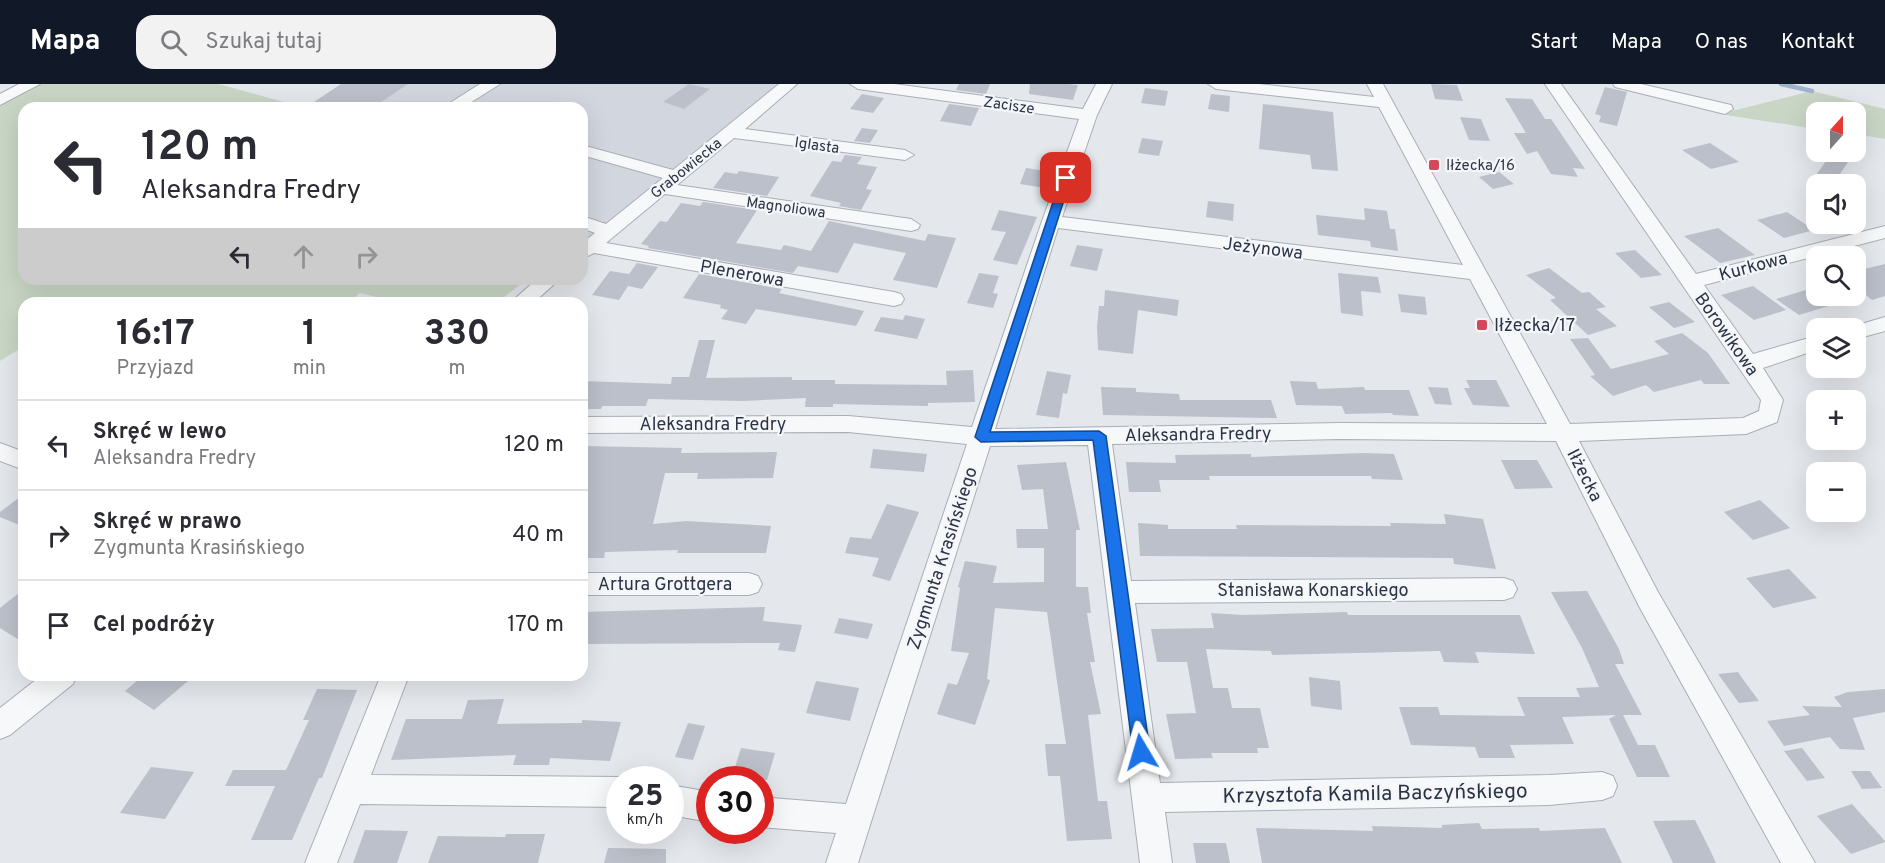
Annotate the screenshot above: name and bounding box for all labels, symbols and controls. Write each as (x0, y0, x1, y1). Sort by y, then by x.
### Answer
search box (136, 15, 556, 69)
text: Mapa (30, 24, 100, 60)
icon: search (157, 26, 190, 59)
text: Szukaj tutaj (205, 29, 322, 56)
text: Start (1530, 29, 1578, 56)
text: Mapa (1611, 29, 1662, 56)
text: O nas (1695, 29, 1748, 56)
text: Kontakt (1781, 29, 1855, 56)
street label: Zacisze (982, 93, 1036, 119)
north arrow (1806, 102, 1866, 162)
map controls (1806, 102, 1866, 522)
text: 120 m (141, 122, 258, 175)
icon: left (42, 126, 120, 204)
street label: Iglasta (793, 134, 840, 159)
street label: Grabowiecka (647, 135, 727, 204)
pin (1040, 152, 1091, 203)
place label: Iłżecka/16 (1446, 157, 1515, 176)
marker: Iłżecka/16 (1427, 158, 1441, 172)
icon: arrive (1049, 161, 1082, 194)
text: Aleksandra Fredry (141, 174, 361, 208)
button: sound (1806, 174, 1866, 234)
street label: Magnoliowa (745, 194, 827, 223)
street label: Jeżynowa (1221, 233, 1304, 266)
icon: left (224, 240, 257, 273)
icon: ahead (287, 240, 320, 273)
icon: right (350, 240, 383, 273)
button: search (1806, 246, 1866, 306)
street label: Kurkowa (1717, 247, 1790, 288)
street label: Plenerowa (698, 256, 785, 293)
street label: Borowikowa (1689, 289, 1763, 381)
text: 16:17 (116, 312, 195, 358)
text: 1 (302, 312, 317, 358)
text: 330 (424, 312, 490, 358)
place label: Iłżecka/17 (1494, 315, 1575, 338)
marker: Iłżecka/17 (1475, 318, 1489, 332)
button: layers (1806, 318, 1866, 378)
text: Przyjazd (117, 356, 194, 382)
text: min (293, 356, 326, 382)
text: m (448, 356, 465, 382)
button: + (1806, 390, 1866, 450)
street label: Aleksandra Fredry (640, 414, 786, 437)
text: Skręć w lewo (93, 419, 227, 446)
street label: Aleksandra Fredry (1124, 423, 1272, 448)
icon: left (42, 429, 75, 462)
text: 120 m (504, 432, 564, 459)
street label: Iłżecka (1561, 445, 1607, 506)
text: Aleksandra Fredry (93, 446, 256, 472)
button: − (1806, 462, 1866, 522)
street label: Zygmunta Krasińskiego (903, 464, 984, 653)
text: Skręć w prawo (93, 509, 242, 536)
icon: right (42, 519, 75, 552)
text: 40 m (512, 522, 564, 549)
text: Zygmunta Krasińskiego (93, 536, 305, 562)
street label: Artura Grottgera (598, 574, 732, 597)
street label: Stanisława Konarskiego (1217, 580, 1409, 603)
icon: arrive (42, 609, 75, 642)
text: Cel podróży (93, 612, 215, 639)
text: 170 m (507, 612, 564, 639)
position arrow (1109, 720, 1173, 784)
speed limit sign: 30 (696, 766, 774, 844)
street label: Krzysztofa Kamila Baczyńskiego (1222, 778, 1528, 811)
text: 25 (627, 779, 663, 816)
text: km/h (627, 811, 663, 830)

